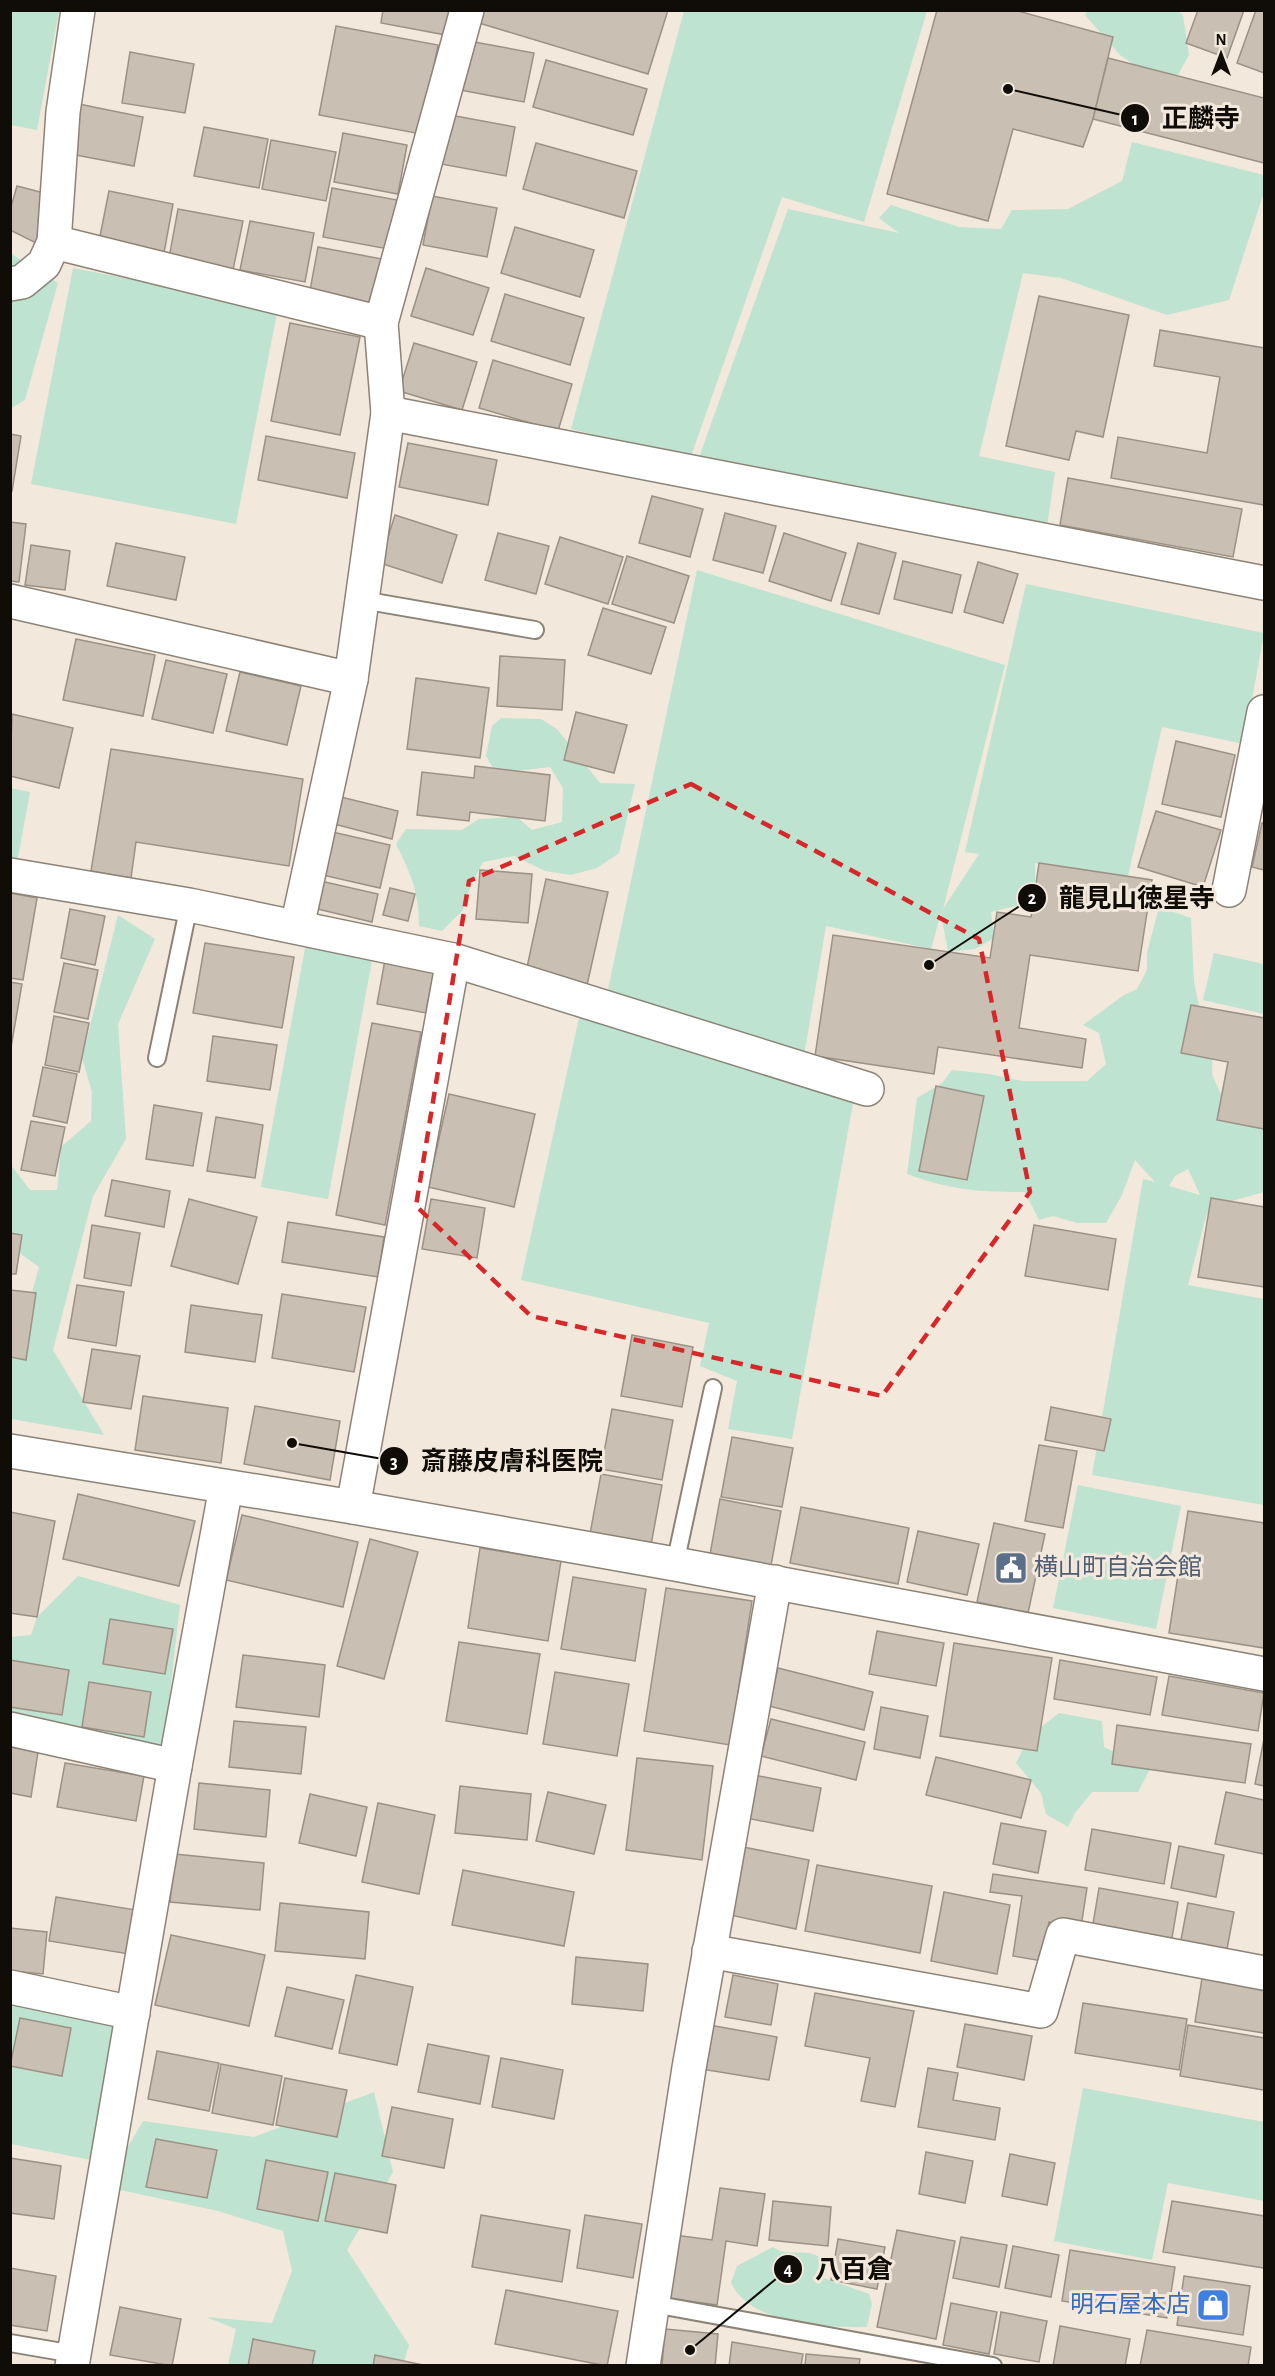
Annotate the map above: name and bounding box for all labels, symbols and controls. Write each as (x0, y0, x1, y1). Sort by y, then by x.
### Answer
north arrow (1191, 24, 1251, 84)
text: N (1215, 32, 1227, 48)
callout: 正麟寺 (1120, 96, 1252, 140)
text: 正麟寺 (1162, 105, 1240, 132)
text: 1 (1132, 111, 1138, 129)
callout: 龍見山徳星寺 (1017, 876, 1227, 920)
text: 龍見山徳星寺 (1059, 884, 1215, 912)
text: 2 (1028, 890, 1037, 908)
callout: 斎藤皮膚科医院 (379, 1439, 615, 1483)
text: 斎藤皮膚科医院 (421, 1447, 603, 1475)
text: 3 (390, 1454, 398, 1472)
public building icon: 横山町自治会館 (993, 1550, 1029, 1586)
place label: 横山町自治会館 (1034, 1554, 1202, 1580)
callout: 八百倉 (773, 2247, 905, 2291)
text: 八百倉 (815, 2255, 893, 2283)
text: 4 (783, 2261, 793, 2279)
shop icon: 明石屋本店 (1195, 2287, 1231, 2323)
place label: 明石屋本店 (1070, 2291, 1190, 2317)

